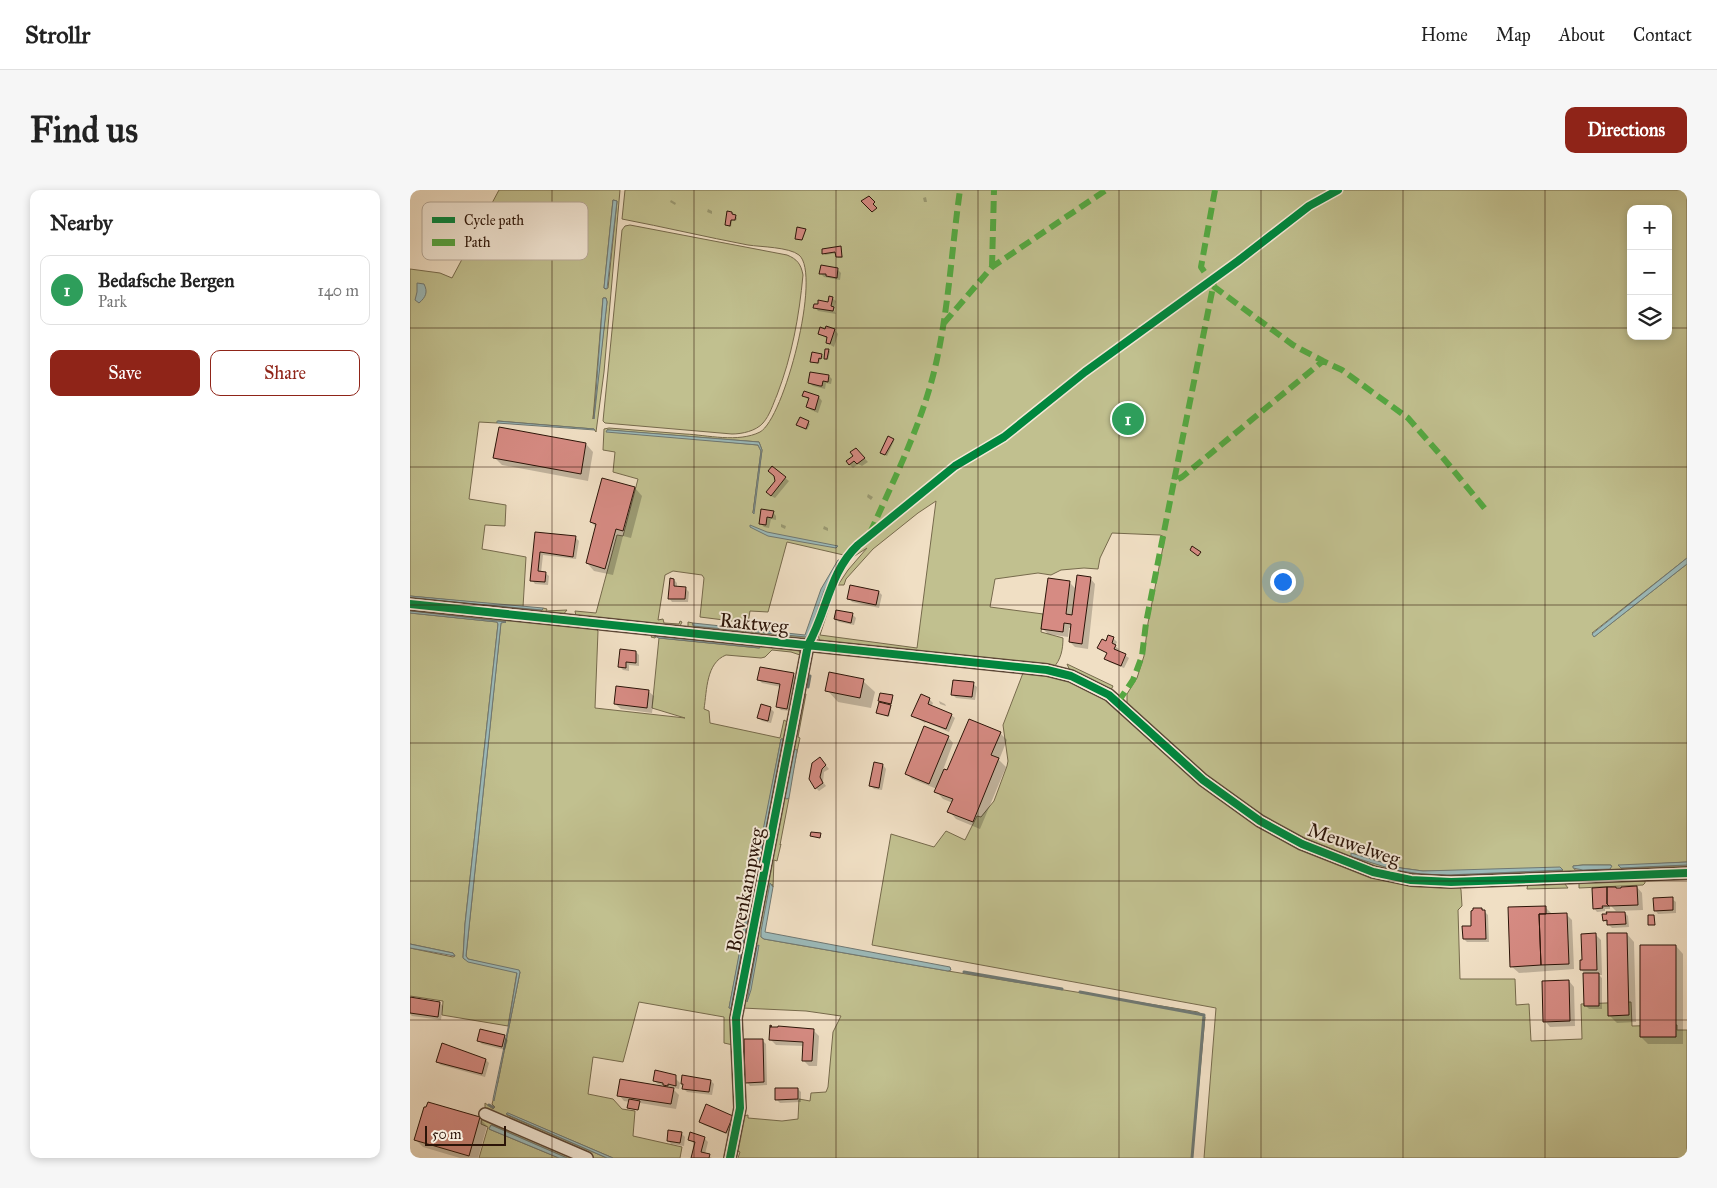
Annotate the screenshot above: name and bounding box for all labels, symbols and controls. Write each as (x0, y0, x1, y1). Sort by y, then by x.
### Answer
text: Strollr (25, 20, 90, 50)
text: Home (1421, 24, 1468, 46)
text: Map (1496, 24, 1531, 46)
text: About (1559, 24, 1605, 46)
text: Contact (1633, 24, 1692, 46)
button: Directions (1565, 107, 1687, 153)
text: Find us (30, 109, 138, 152)
legend (422, 202, 588, 260)
map controls (1627, 205, 1672, 340)
button: + (1627, 205, 1672, 250)
text: Nearby (50, 210, 113, 236)
text: Cycle path (464, 212, 524, 229)
text: Path (464, 234, 491, 251)
button: − (1627, 250, 1672, 295)
text: Bedafsche Bergen (98, 269, 235, 292)
text: 1 (64, 281, 70, 300)
text: 140 m (318, 281, 359, 300)
text: Park (98, 292, 127, 311)
button: layers (1627, 295, 1672, 340)
button: Save (50, 350, 200, 396)
button: Share (210, 350, 360, 396)
pin: 1 (1112, 400, 1144, 438)
your location (1270, 569, 1296, 595)
street label: Raktweg (718, 607, 790, 640)
street label: Meuwelweg (1304, 817, 1404, 872)
street label: Bovenkampweg (721, 825, 770, 955)
scale bar (425, 1123, 506, 1146)
text: 50 m (432, 1126, 461, 1143)

